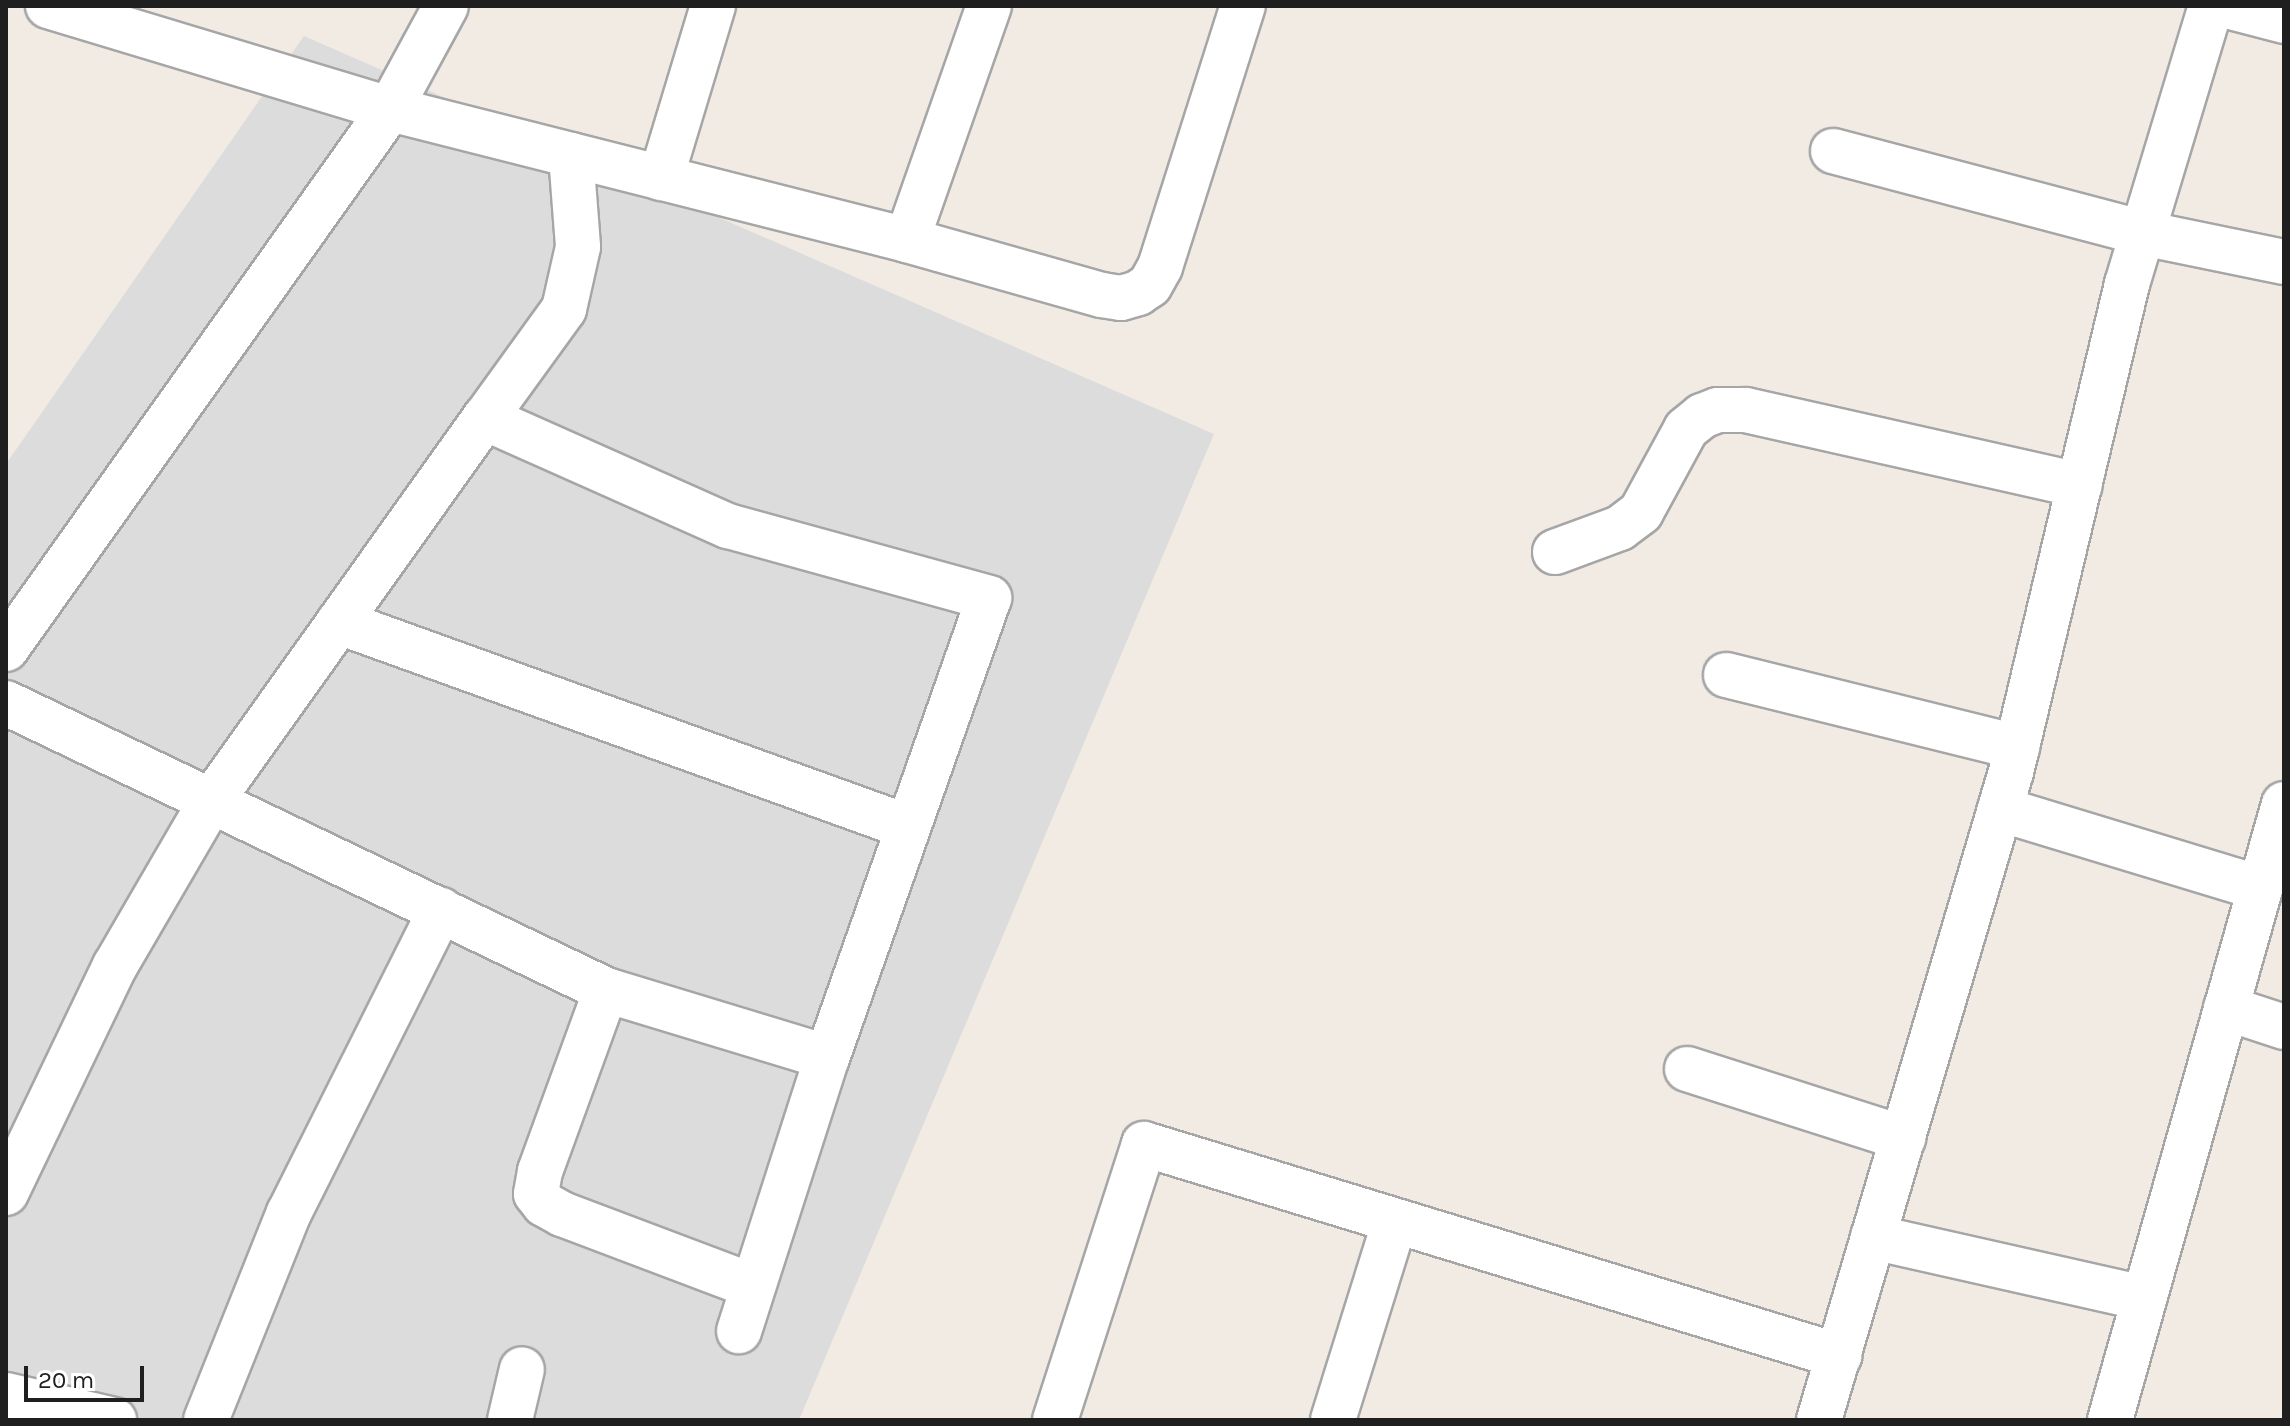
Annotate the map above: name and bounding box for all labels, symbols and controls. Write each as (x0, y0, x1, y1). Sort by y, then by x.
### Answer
scale bar (28, 1350, 148, 1400)
text: 20 m (38, 1366, 94, 1394)

